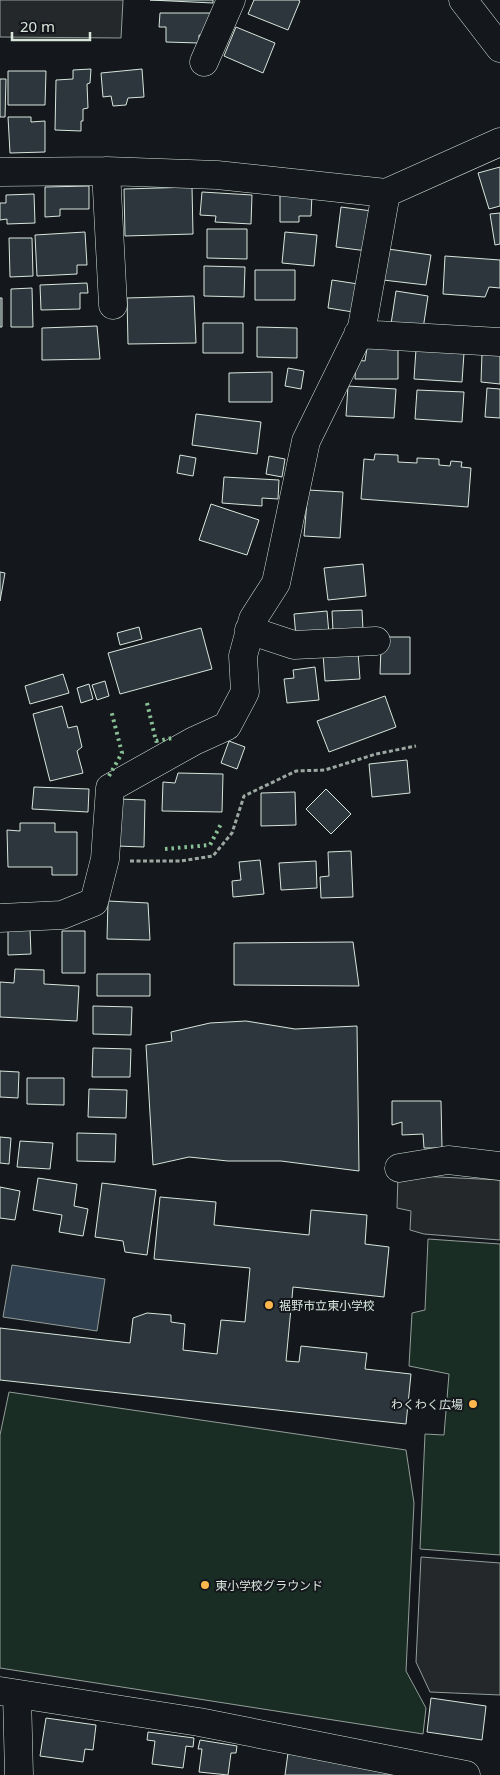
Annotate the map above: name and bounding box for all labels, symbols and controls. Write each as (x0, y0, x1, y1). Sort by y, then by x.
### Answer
scale bar (12, 10, 90, 42)
text: 20 m (20, 16, 55, 36)
place label: 裾野市立東小学校 (279, 1297, 375, 1314)
marker: 裾野市立東小学校 (263, 1299, 275, 1311)
place label: わくわく広場 (391, 1396, 463, 1413)
marker: わくわく広場 (467, 1398, 479, 1410)
place label: 東小学校グラウンド (215, 1577, 323, 1594)
marker: 東小学校グラウンド (199, 1579, 211, 1591)

